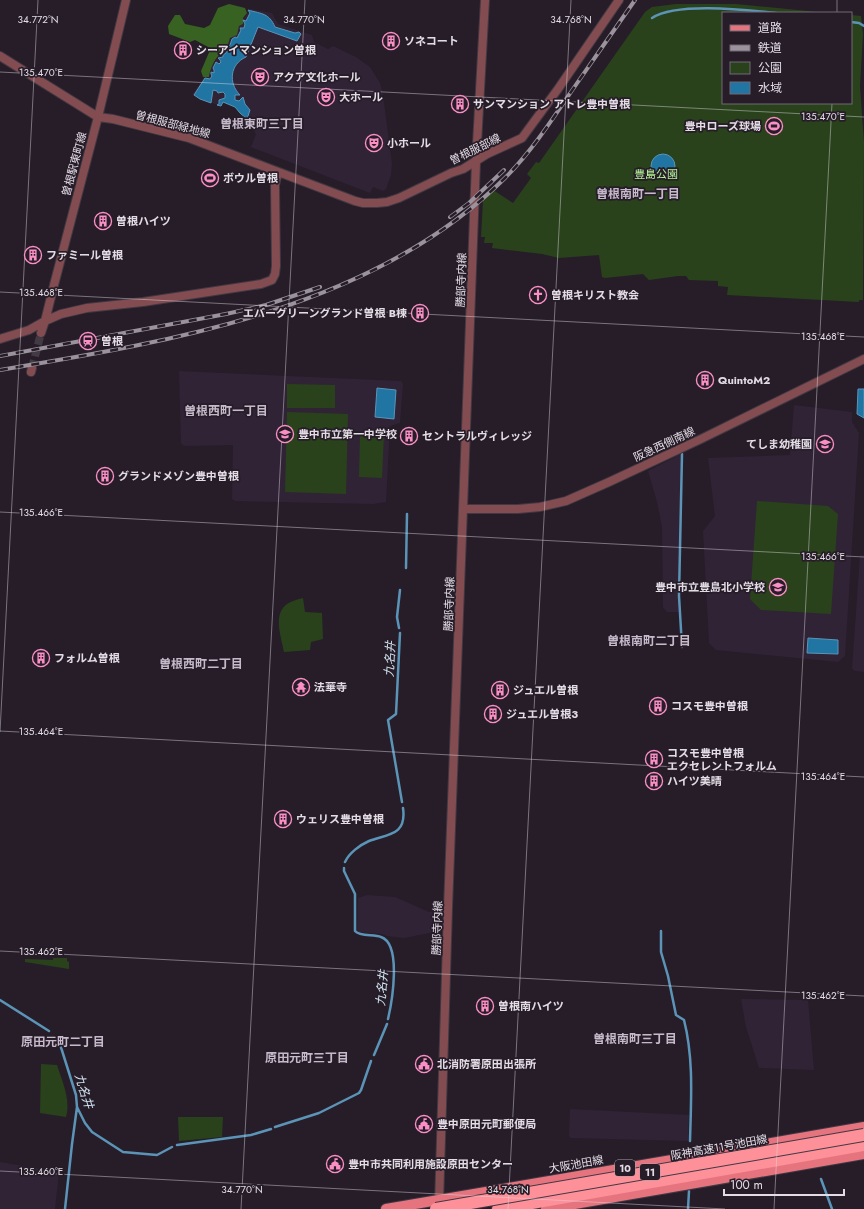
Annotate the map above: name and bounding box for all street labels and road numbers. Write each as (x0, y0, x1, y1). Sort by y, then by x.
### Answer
street label: 曽根服部緑地線 (134, 106, 212, 142)
street label: 曽根駅東町線 (58, 130, 90, 198)
street label: 曽根服部線 (447, 130, 503, 168)
street label: 勝部寺内線 (452, 252, 470, 308)
street label: 阪急西側南線 (631, 423, 697, 465)
street label: 勝部寺内線 (440, 576, 458, 632)
street label: 勝部寺内線 (428, 900, 446, 956)
street label: 阪神高速11号池田線 (669, 1131, 769, 1163)
street label: 大阪池田線 (548, 1151, 604, 1177)
road number: 10 (615, 1160, 635, 1176)
road number: 11 (640, 1164, 660, 1180)

